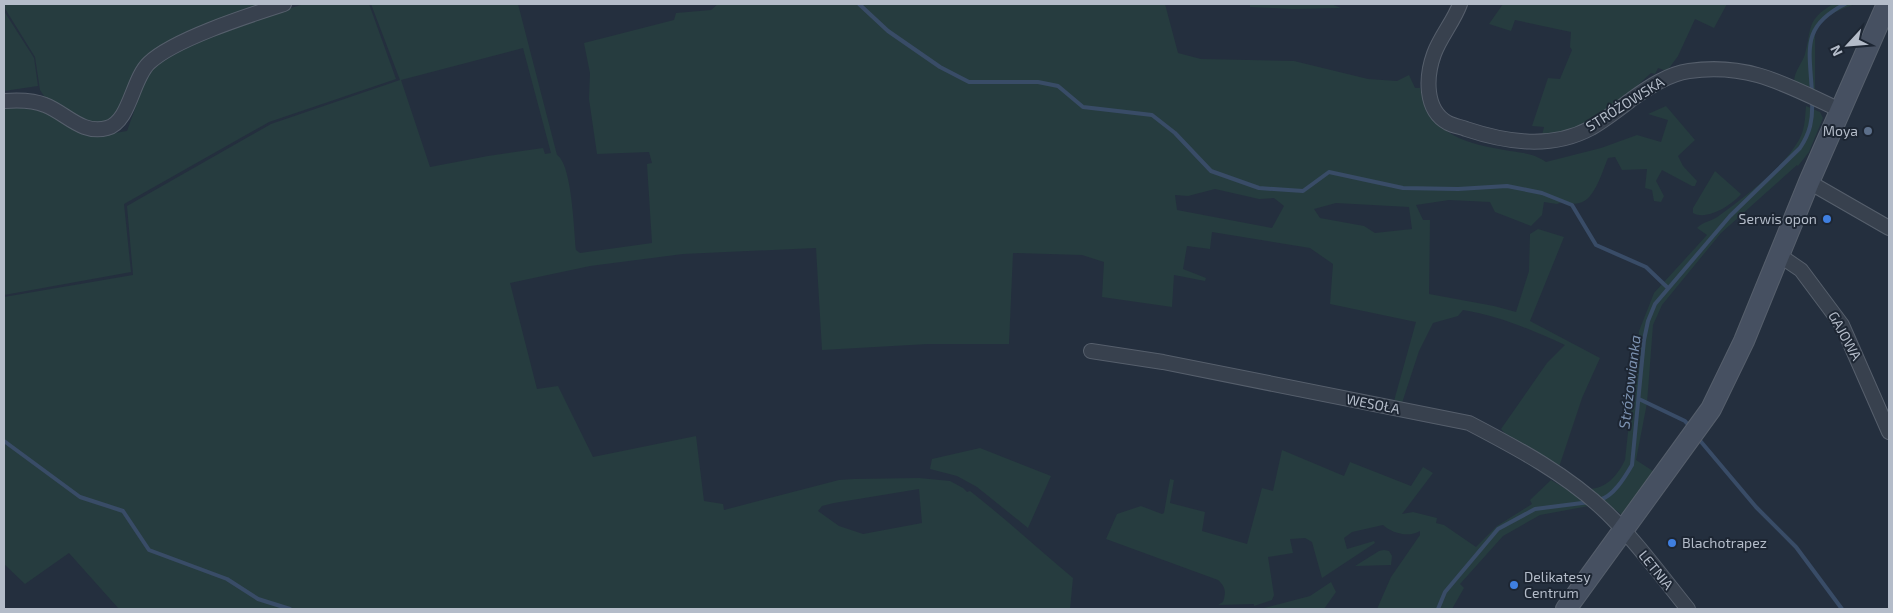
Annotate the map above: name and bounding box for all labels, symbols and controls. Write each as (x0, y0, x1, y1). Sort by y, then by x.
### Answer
north arrow (1823, 20, 1873, 70)
text: N (1826, 43, 1846, 59)
street label: STRÓŻOWSKA (1582, 73, 1667, 134)
place label: Moya (1823, 122, 1858, 139)
marker: Moya (1862, 125, 1874, 137)
place label: Serwis opon (1739, 210, 1817, 227)
marker: Serwis opon (1821, 213, 1833, 225)
street label: GAJOWA (1825, 308, 1866, 363)
water label: Stróżowianka (1614, 334, 1644, 430)
street label: WESOŁA (1345, 390, 1402, 417)
place label: Blachotrapez (1682, 534, 1767, 551)
marker: Blachotrapez (1666, 537, 1678, 549)
street label: LETNIA (1635, 547, 1677, 593)
place label: Delikatesy Centrum (1524, 568, 1591, 601)
marker: Delikatesy Centrum (1508, 579, 1520, 591)

